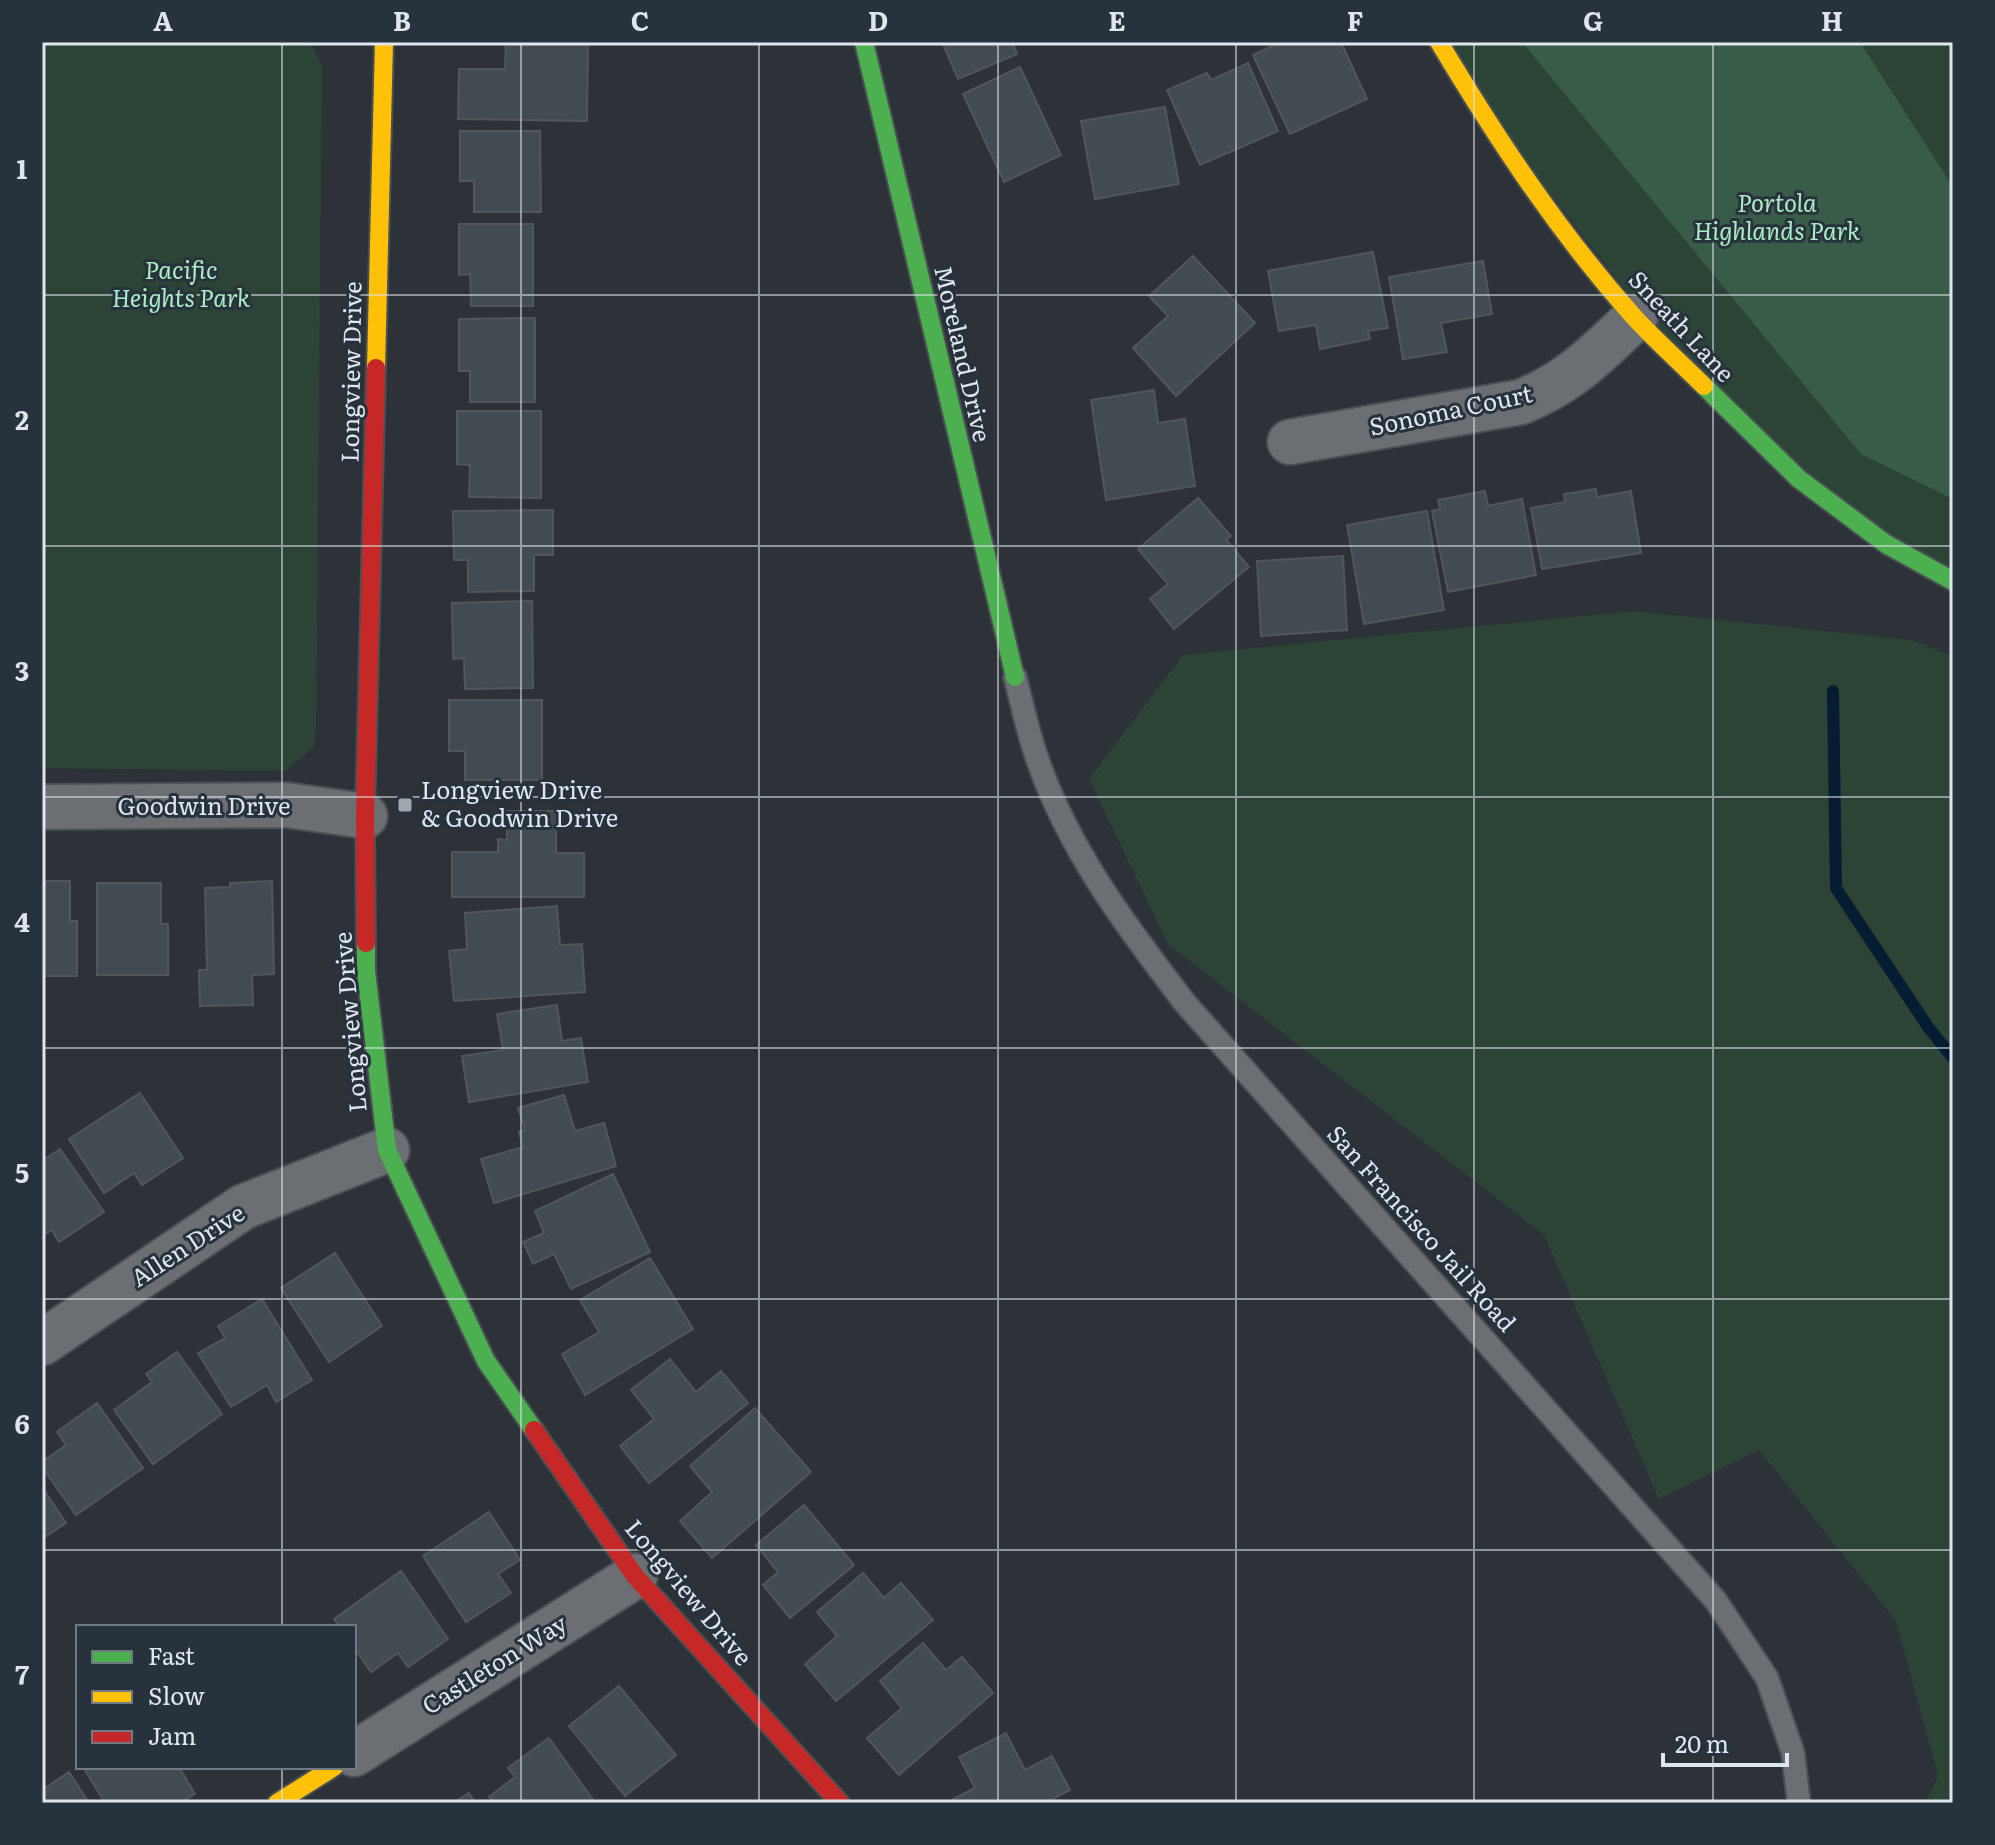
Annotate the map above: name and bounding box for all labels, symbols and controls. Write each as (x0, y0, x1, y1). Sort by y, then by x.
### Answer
text: A (153, 0, 173, 39)
text: B (393, 0, 411, 39)
text: C (631, 0, 649, 39)
text: D (868, 0, 888, 39)
text: E (1108, 0, 1126, 39)
text: F (1347, 0, 1363, 39)
text: G (1583, 0, 1603, 39)
text: H (1821, 0, 1843, 39)
text: 1 (17, 148, 28, 187)
park label: Portola Highlands Park (1694, 184, 1861, 247)
park label: Pacific Heights Park (112, 251, 251, 314)
street label: Moreland Drive (927, 262, 1002, 445)
street label: Sneath Lane (1622, 262, 1744, 389)
street label: Longview Drive (330, 281, 369, 463)
street label: Sonoma Court (1366, 374, 1535, 443)
text: 2 (15, 399, 29, 438)
text: 3 (15, 650, 29, 689)
place label: Longview Drive & Goodwin Drive (421, 771, 618, 834)
street label: Goodwin Drive (118, 787, 290, 822)
marker: Longview Drive & Goodwin Drive (396, 796, 414, 814)
text: 4 (14, 901, 30, 940)
street label: Longview Drive (323, 930, 374, 1114)
street label: San Francisco Jail Road (1320, 1116, 1526, 1339)
text: 5 (15, 1152, 29, 1191)
street label: Allen Drive (123, 1194, 250, 1294)
text: 6 (14, 1403, 30, 1442)
street label: Longview Drive (618, 1511, 762, 1672)
street label: Castleton Way (415, 1604, 573, 1721)
legend (76, 1625, 356, 1769)
text: Fast (148, 1637, 195, 1672)
text: 7 (15, 1654, 29, 1693)
text: Slow (148, 1677, 205, 1712)
text: Jam (148, 1717, 196, 1752)
scale bar (1663, 1717, 1787, 1767)
text: 20 m (1675, 1725, 1729, 1760)

